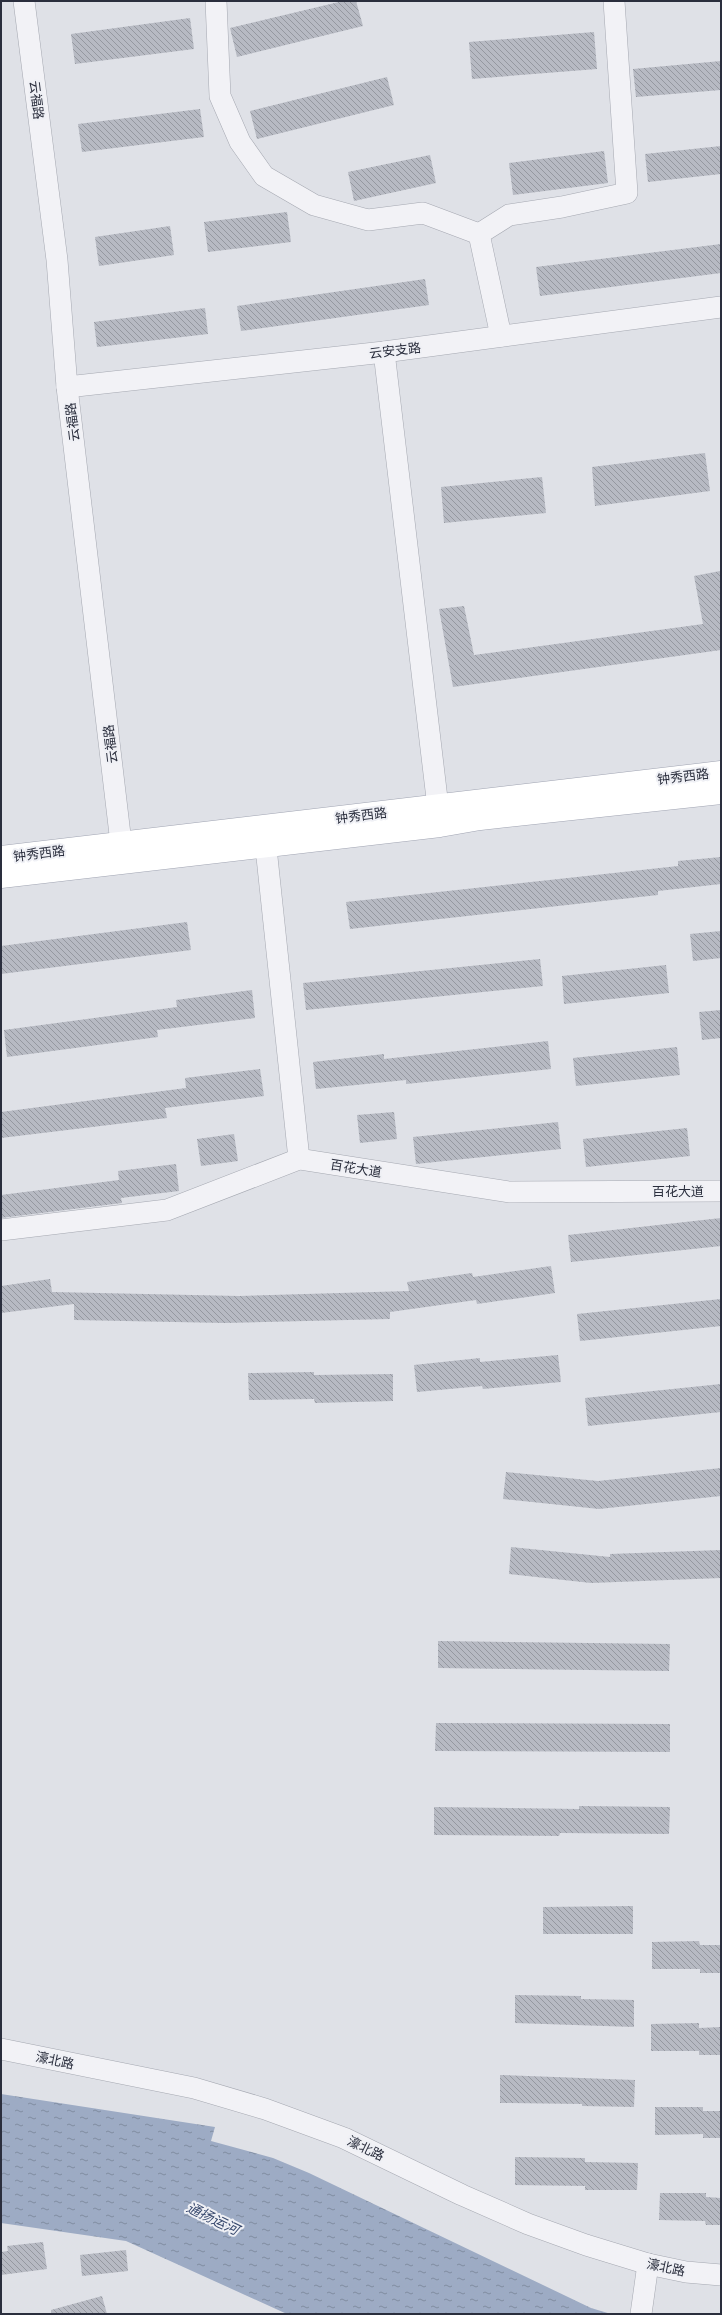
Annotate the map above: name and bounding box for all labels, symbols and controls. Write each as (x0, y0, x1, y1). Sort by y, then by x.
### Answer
street label: 云福路 (27, 80, 47, 120)
street label: 云安支路 (368, 339, 422, 361)
street label: 云福路 (62, 402, 82, 442)
street label: 云福路 (100, 724, 120, 764)
street label: 钟秀西路 (656, 765, 710, 787)
street label: 钟秀西路 (334, 804, 388, 826)
street label: 钟秀西路 (12, 842, 66, 864)
street label: 百花大道 (329, 1156, 383, 1180)
street label: 百花大道 (652, 1183, 704, 1199)
street label: 濠北路 (34, 2048, 76, 2072)
street label: 濠北路 (345, 2132, 387, 2164)
water label: 通扬运河 (184, 2198, 245, 2239)
street label: 濠北路 (645, 2255, 687, 2279)

